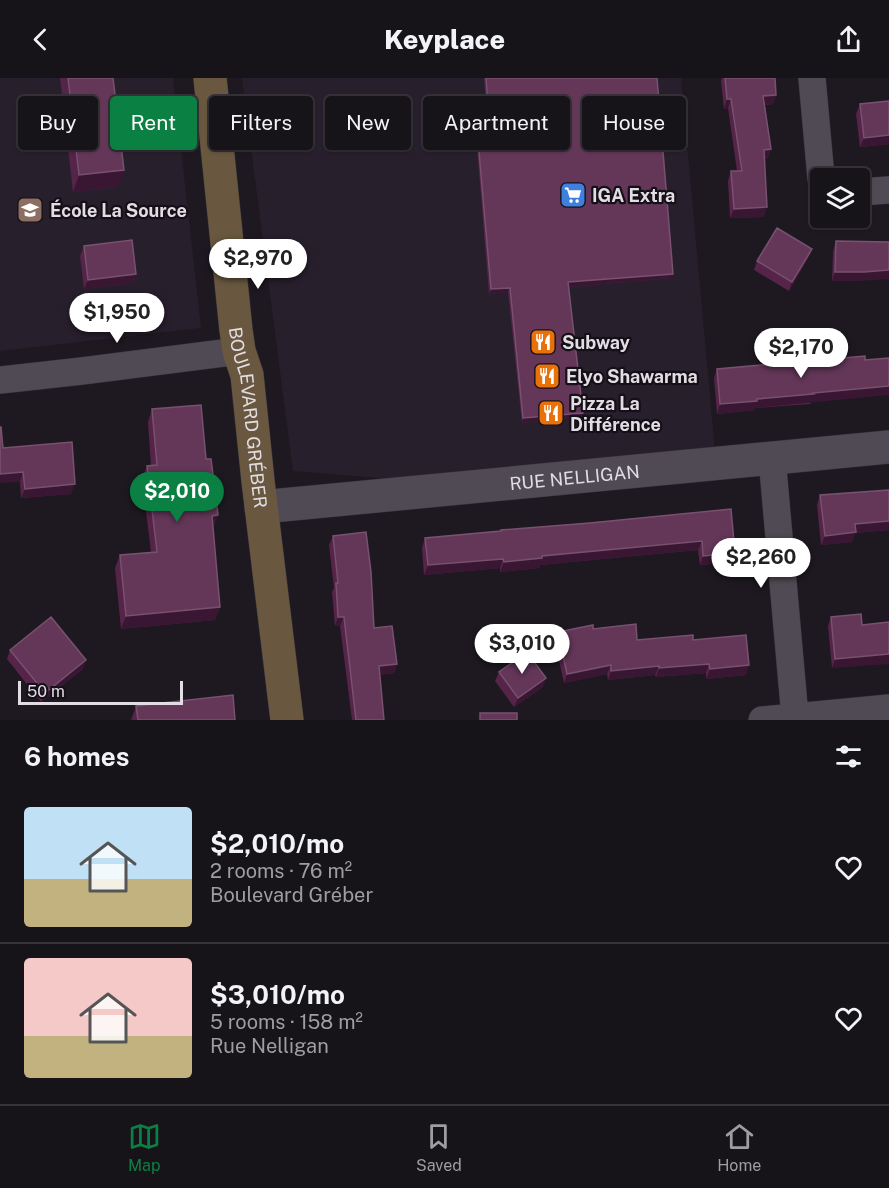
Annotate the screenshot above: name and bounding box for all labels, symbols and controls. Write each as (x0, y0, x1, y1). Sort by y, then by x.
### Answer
icon: back (24, 23, 57, 56)
text: Keyplace (384, 23, 505, 55)
icon: share (832, 23, 865, 56)
chip: Buy (18, 96, 98, 150)
chip: Rent (110, 96, 197, 150)
chip: Filters (209, 96, 313, 150)
chip: New (325, 96, 411, 150)
chip: Apartment (423, 96, 570, 150)
chip: House (582, 96, 686, 150)
map controls (810, 168, 870, 228)
button: layers (810, 168, 870, 228)
supermarket icon: IGA Extra (558, 180, 588, 210)
place label: IGA Extra (592, 185, 675, 206)
school or university icon: École La Source (15, 195, 45, 225)
place label: École La Source (50, 199, 187, 221)
pin: $2,970 (209, 239, 307, 290)
text: $2,970 (223, 246, 293, 270)
pin: $1,950 (68, 293, 166, 344)
text: $1,950 (83, 300, 151, 324)
street label: BOULEVARD GRÉBER (225, 325, 272, 509)
restaurant icon: Subway (528, 327, 558, 357)
pin: $2,170 (752, 328, 850, 379)
place label: Subway (562, 332, 630, 353)
text: $2,170 (768, 335, 834, 359)
restaurant icon: Elyo Shawarma (532, 361, 562, 391)
place label: Elyo Shawarma (566, 366, 698, 387)
place label: Pizza La Différence (570, 393, 661, 435)
restaurant icon: Pizza La Différence (536, 398, 566, 428)
street label: RUE NELLIGAN (509, 460, 640, 494)
pin: $2,010 (128, 472, 226, 523)
text: $2,010 (144, 479, 210, 503)
pin: $2,260 (712, 538, 810, 589)
text: $2,260 (726, 545, 797, 569)
pin: $3,010 (473, 624, 571, 675)
text: $3,010 (489, 631, 555, 655)
scale bar (18, 678, 183, 706)
text: 50 m (27, 682, 65, 701)
icon: filters (832, 740, 865, 773)
text: 6 homes (24, 741, 129, 772)
text: $2,010/mo (210, 828, 344, 859)
icon: home (72, 831, 144, 903)
icon: heart (832, 851, 865, 884)
text: 2 rooms · 76 m² (210, 859, 352, 883)
text: Boulevard Gréber (210, 883, 373, 907)
text: $3,010/mo (210, 979, 345, 1010)
icon: home (72, 982, 144, 1054)
icon: heart (832, 1002, 865, 1035)
text: 5 rooms · 158 m² (210, 1010, 363, 1034)
text: Rue Nelligan (210, 1034, 329, 1058)
tab: Map (128, 1120, 161, 1175)
tab: Saved (416, 1120, 462, 1175)
tab: Home (717, 1120, 761, 1175)

